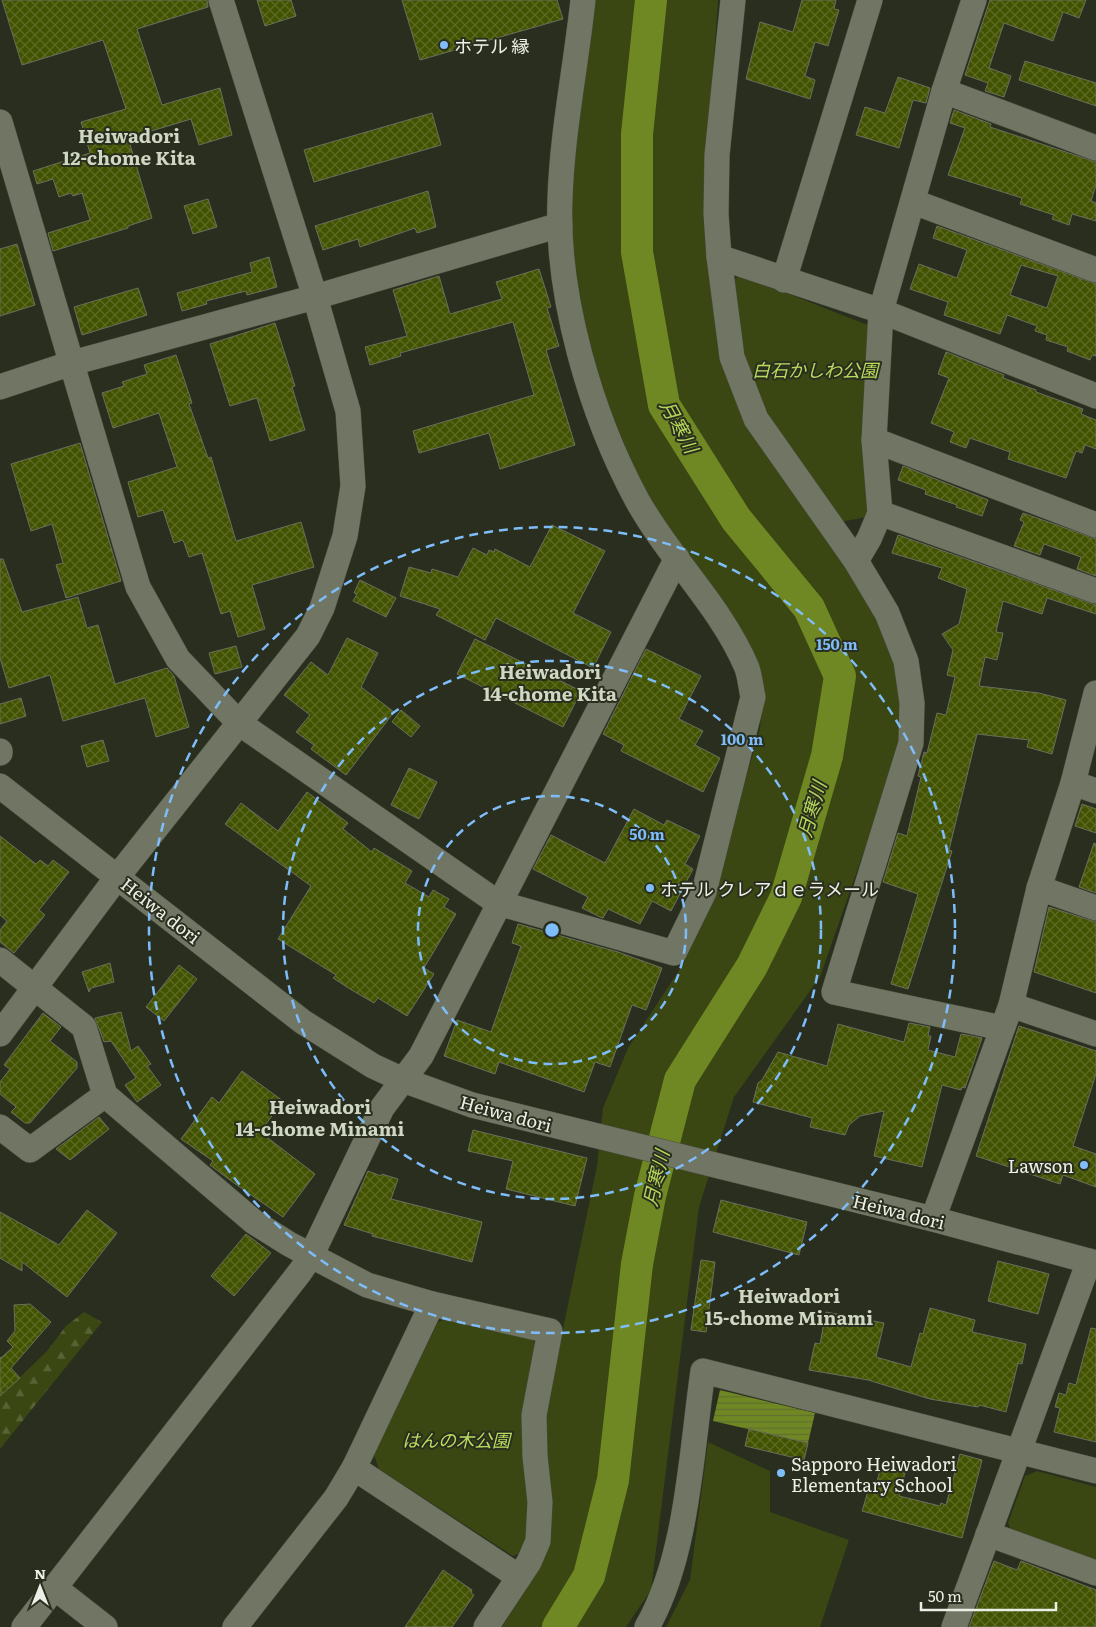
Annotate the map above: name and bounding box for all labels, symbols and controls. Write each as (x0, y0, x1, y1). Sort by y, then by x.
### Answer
place label: ホテル 縁 (454, 32, 530, 59)
marker: ホテル 縁 (438, 39, 450, 51)
district label: Heiwadori 12-chome Kita (62, 121, 196, 171)
park label: 白石かしわ公園 (752, 356, 881, 383)
water label: 月寒川 (654, 394, 707, 459)
text: 150 m (816, 632, 858, 655)
district label: Heiwadori 14-chome Kita (483, 657, 617, 707)
text: 100 m (721, 727, 763, 750)
water label: 月寒川 (790, 776, 833, 840)
text: 50 m (629, 822, 665, 845)
street label: Heiwa dori (116, 870, 206, 950)
place label: ホテル クレアｄｅラメール (660, 875, 879, 902)
marker: ホテル クレアｄｅラメール (644, 882, 656, 894)
centre of rings (543, 921, 561, 939)
street label: Heiwa dori (457, 1088, 555, 1138)
district label: Heiwadori 14-chome Minami (236, 1092, 404, 1142)
water label: 月寒川 (635, 1145, 676, 1209)
place label: Lawson (1008, 1152, 1074, 1179)
marker: Lawson (1078, 1159, 1090, 1171)
street label: Heiwa dori (850, 1187, 948, 1235)
district label: Heiwadori 15-chome Minami (705, 1281, 873, 1331)
park label: はんの木公園 (402, 1426, 513, 1453)
place label: Sapporo Heiwadori Elementary School (791, 1450, 956, 1498)
marker: Sapporo Heiwadori Elementary School (775, 1467, 787, 1479)
north arrow (15, 1562, 65, 1612)
text: N (34, 1563, 46, 1583)
scale bar (921, 1580, 1056, 1612)
text: 50 m (928, 1584, 962, 1607)

